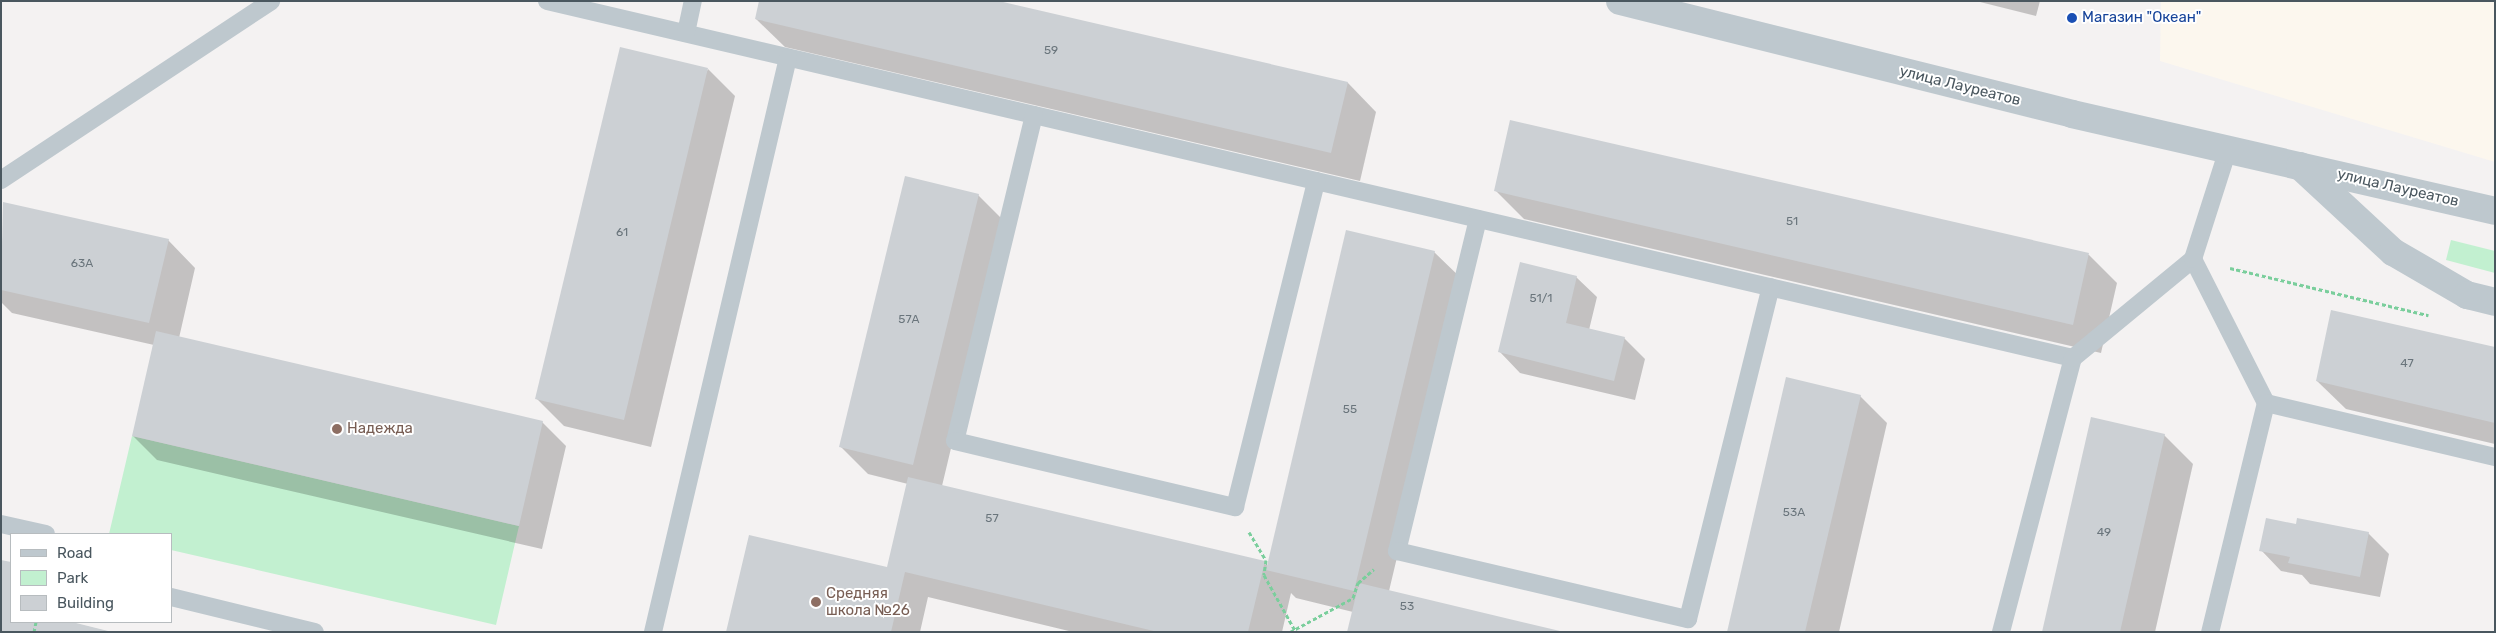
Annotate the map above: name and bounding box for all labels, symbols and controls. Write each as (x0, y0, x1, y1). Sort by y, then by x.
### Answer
place label: Магазин "Океан" (2082, 9, 2201, 27)
marker: Магазин "Океан" (2066, 12, 2078, 24)
house number: 59 (1044, 44, 1058, 58)
street label: улица Лауреатов (1898, 62, 2022, 110)
street label: улица Лауреатов (2335, 165, 2461, 211)
house number: 51 (1786, 215, 1798, 229)
house number: 61 (616, 226, 628, 240)
house number: 63А (71, 257, 93, 271)
house number: 51/1 (1530, 292, 1552, 306)
house number: 57А (898, 313, 920, 327)
house number: 47 (2400, 357, 2414, 371)
house number: 55 (1343, 403, 1357, 417)
place label: Надежда (347, 420, 413, 438)
marker: Надежда (331, 423, 343, 435)
house number: 53А (1783, 506, 1805, 520)
house number: 57 (985, 512, 999, 526)
house number: 49 (2097, 526, 2111, 540)
legend (10, 533, 172, 623)
text: Road (57, 544, 93, 562)
text: Park (57, 569, 88, 587)
place label: Средняя школа №26 (826, 584, 910, 619)
text: Building (57, 594, 114, 612)
marker: Средняя школа №26 (810, 596, 822, 608)
house number: 53 (1400, 600, 1414, 614)

